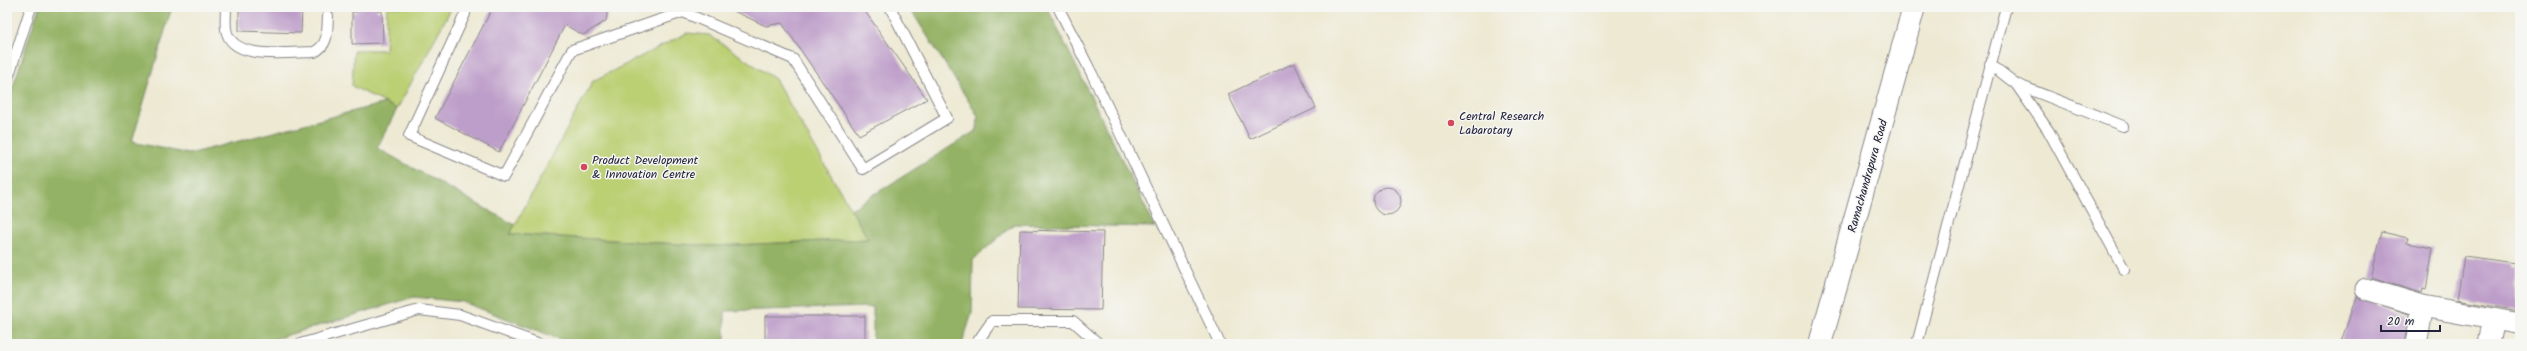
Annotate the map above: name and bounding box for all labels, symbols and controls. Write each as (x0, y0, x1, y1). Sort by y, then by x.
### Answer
place label: Central Research Labarotary (1459, 107, 1544, 140)
street label: Ramachandrapura Road (1843, 116, 1894, 235)
marker: Central Research Labarotary (1446, 118, 1456, 128)
place label: Product Development & Innovation Centre (592, 151, 699, 184)
marker: Product Development & Innovation Centre (579, 162, 589, 172)
scale bar (2381, 307, 2440, 333)
text: 20 m (2387, 312, 2415, 331)

